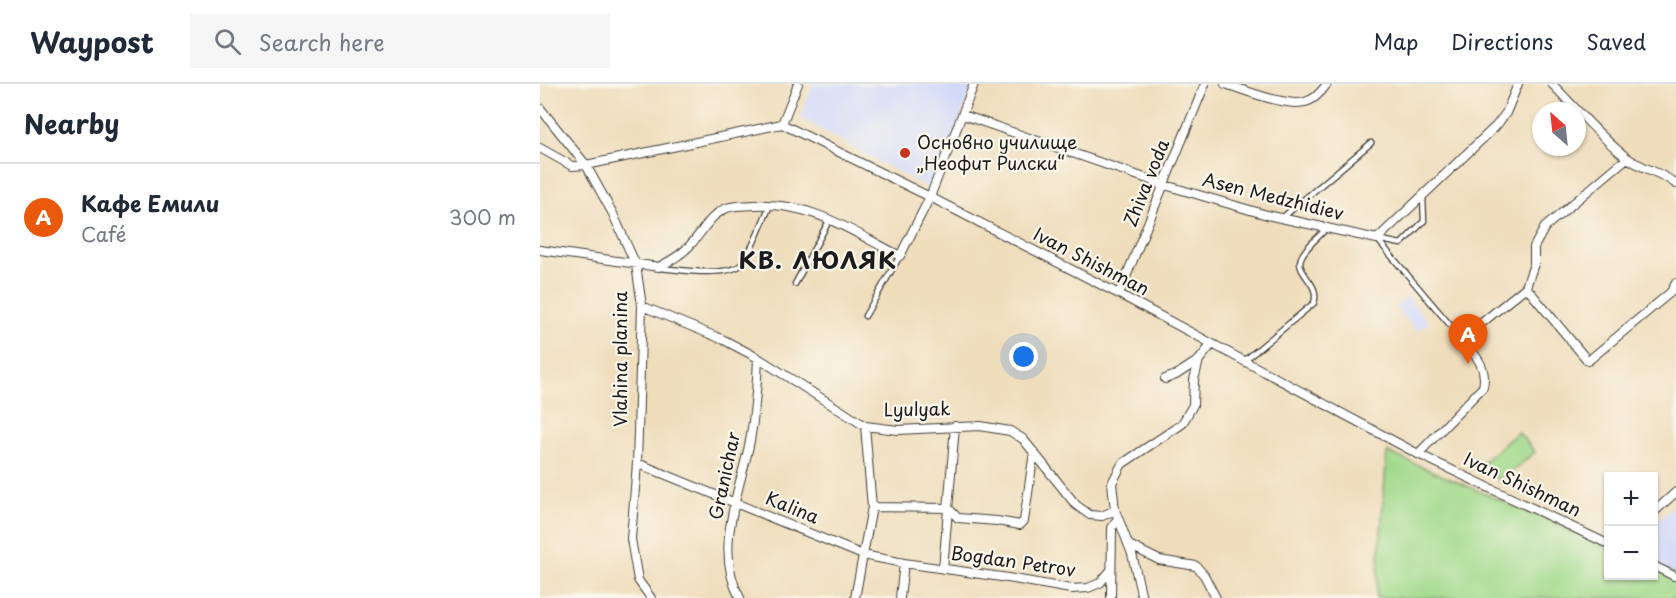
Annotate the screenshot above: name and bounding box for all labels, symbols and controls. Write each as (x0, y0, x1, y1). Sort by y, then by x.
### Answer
search box (190, 14, 610, 68)
text: Waypost (30, 20, 154, 63)
icon: search (211, 25, 244, 58)
text: Search here (259, 25, 385, 58)
text: Map (1373, 25, 1418, 57)
text: Directions (1451, 25, 1553, 57)
text: Saved (1586, 25, 1646, 57)
north arrow (1532, 102, 1586, 156)
text: Nearby (24, 104, 119, 143)
place label: Основно училище „Неофит Рилски“ (917, 128, 1077, 176)
street label: Zhiva voda (1116, 135, 1175, 230)
marker: Основно училище „Неофит Рилски“ (898, 146, 912, 160)
street label: Asen Medzhidiev (1200, 165, 1347, 226)
text: Кафе Емили (81, 186, 220, 219)
text: A (36, 202, 51, 232)
text: 300 m (449, 202, 516, 232)
text: Café (81, 219, 126, 249)
street label: Ivan Shishman (1029, 220, 1154, 302)
district label: КВ. ЛЮЛЯК (739, 241, 897, 277)
street label: Vlahina planina (606, 291, 633, 427)
pin: A (1448, 314, 1488, 364)
your location (1009, 342, 1038, 371)
street label: Lyulyak (883, 394, 951, 423)
street label: Granichar (701, 428, 746, 522)
street label: Ivan Shishman (1459, 445, 1586, 523)
map controls (1604, 472, 1658, 580)
button: + (1604, 472, 1658, 526)
street label: Kalina (762, 484, 824, 530)
button: − (1604, 526, 1658, 580)
street label: Bogdan Petrov (949, 538, 1078, 583)

